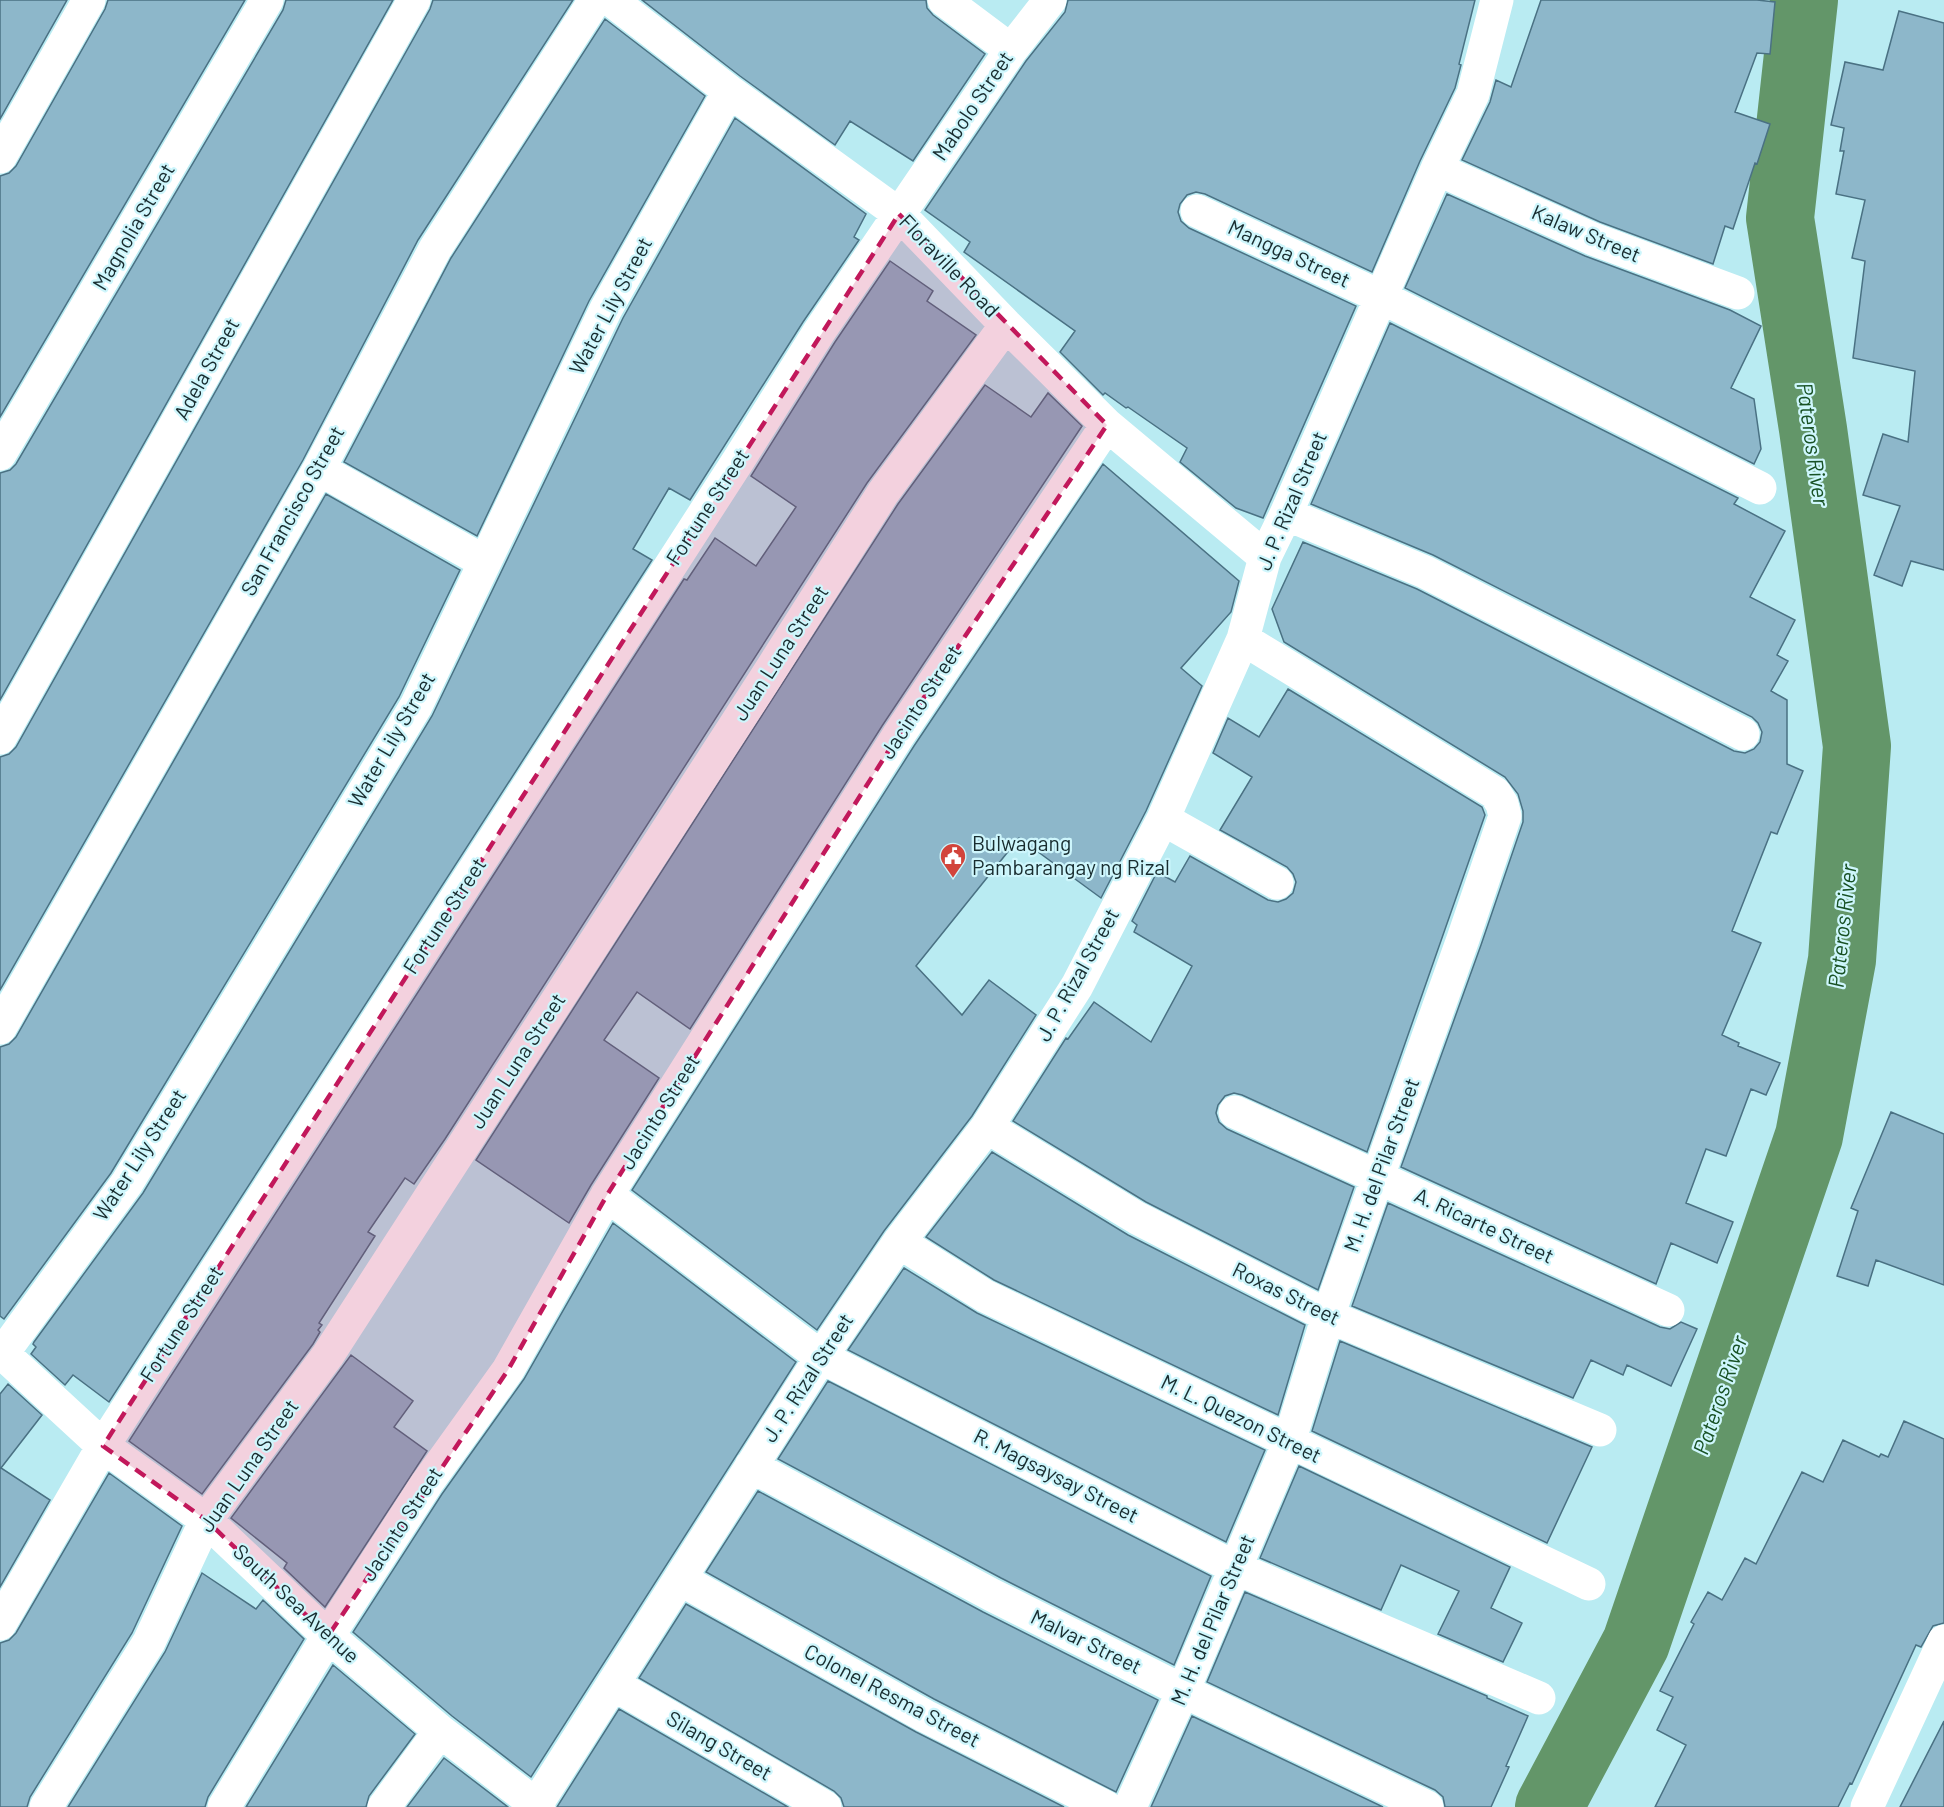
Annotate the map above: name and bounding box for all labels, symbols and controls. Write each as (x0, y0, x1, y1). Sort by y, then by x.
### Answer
street label: Mabolo Street (926, 46, 1017, 165)
street label: Magnolia Street (86, 158, 179, 294)
street label: Kalaw Street (1528, 199, 1645, 267)
street label: Floraville Road (895, 208, 1005, 322)
street label: Mangga Street (1225, 213, 1355, 292)
street label: Water Lily Street (563, 232, 656, 378)
street label: Adela Street (168, 313, 244, 423)
water label: Pateros River (1792, 381, 1836, 508)
street label: San Francisco Street (235, 421, 349, 599)
street label: J. P. Rizal Street (1250, 427, 1331, 574)
street label: Fortune Street (660, 443, 754, 569)
street label: Juan Luna Street (727, 580, 833, 725)
street label: Jacinto Street (874, 640, 966, 763)
street label: Water Lily Street (342, 667, 439, 811)
place label: Bulwagang Pambarangay ng Rizal (972, 830, 1170, 879)
public building icon: Bulwagang Pambarangay ng Rizal (938, 841, 968, 879)
street label: Fortune Street (397, 852, 491, 978)
water label: Pateros River (1822, 862, 1861, 989)
street label: J. P. Rizal Street (1030, 903, 1124, 1045)
street label: Juan Luna Street (464, 988, 570, 1133)
street label: Jacinto Street (613, 1049, 704, 1173)
street label: M. H. del Pilar Street (1338, 1074, 1424, 1255)
street label: Water Lily Street (87, 1084, 191, 1225)
street label: A. Ricarte Street (1411, 1181, 1558, 1268)
street label: Roxas Street (1229, 1256, 1344, 1329)
street label: Fortune Street (134, 1260, 228, 1386)
street label: J. P. Rizal Street (756, 1308, 858, 1446)
water label: Pateros River (1687, 1331, 1752, 1458)
street label: M. L. Quezon Street (1157, 1368, 1326, 1467)
street label: Juan Luna Street (193, 1394, 303, 1536)
street label: R. Magsaysay Street (970, 1422, 1143, 1527)
street label: Jacinto Street (355, 1462, 447, 1585)
street label: M. H. del Pilar Street (1164, 1530, 1259, 1709)
street label: South Sea Avenue (229, 1538, 365, 1668)
street label: Malvar Street (1027, 1603, 1146, 1678)
street label: Colonel Resma Street (801, 1638, 985, 1752)
street label: Silang Street (663, 1705, 777, 1785)

